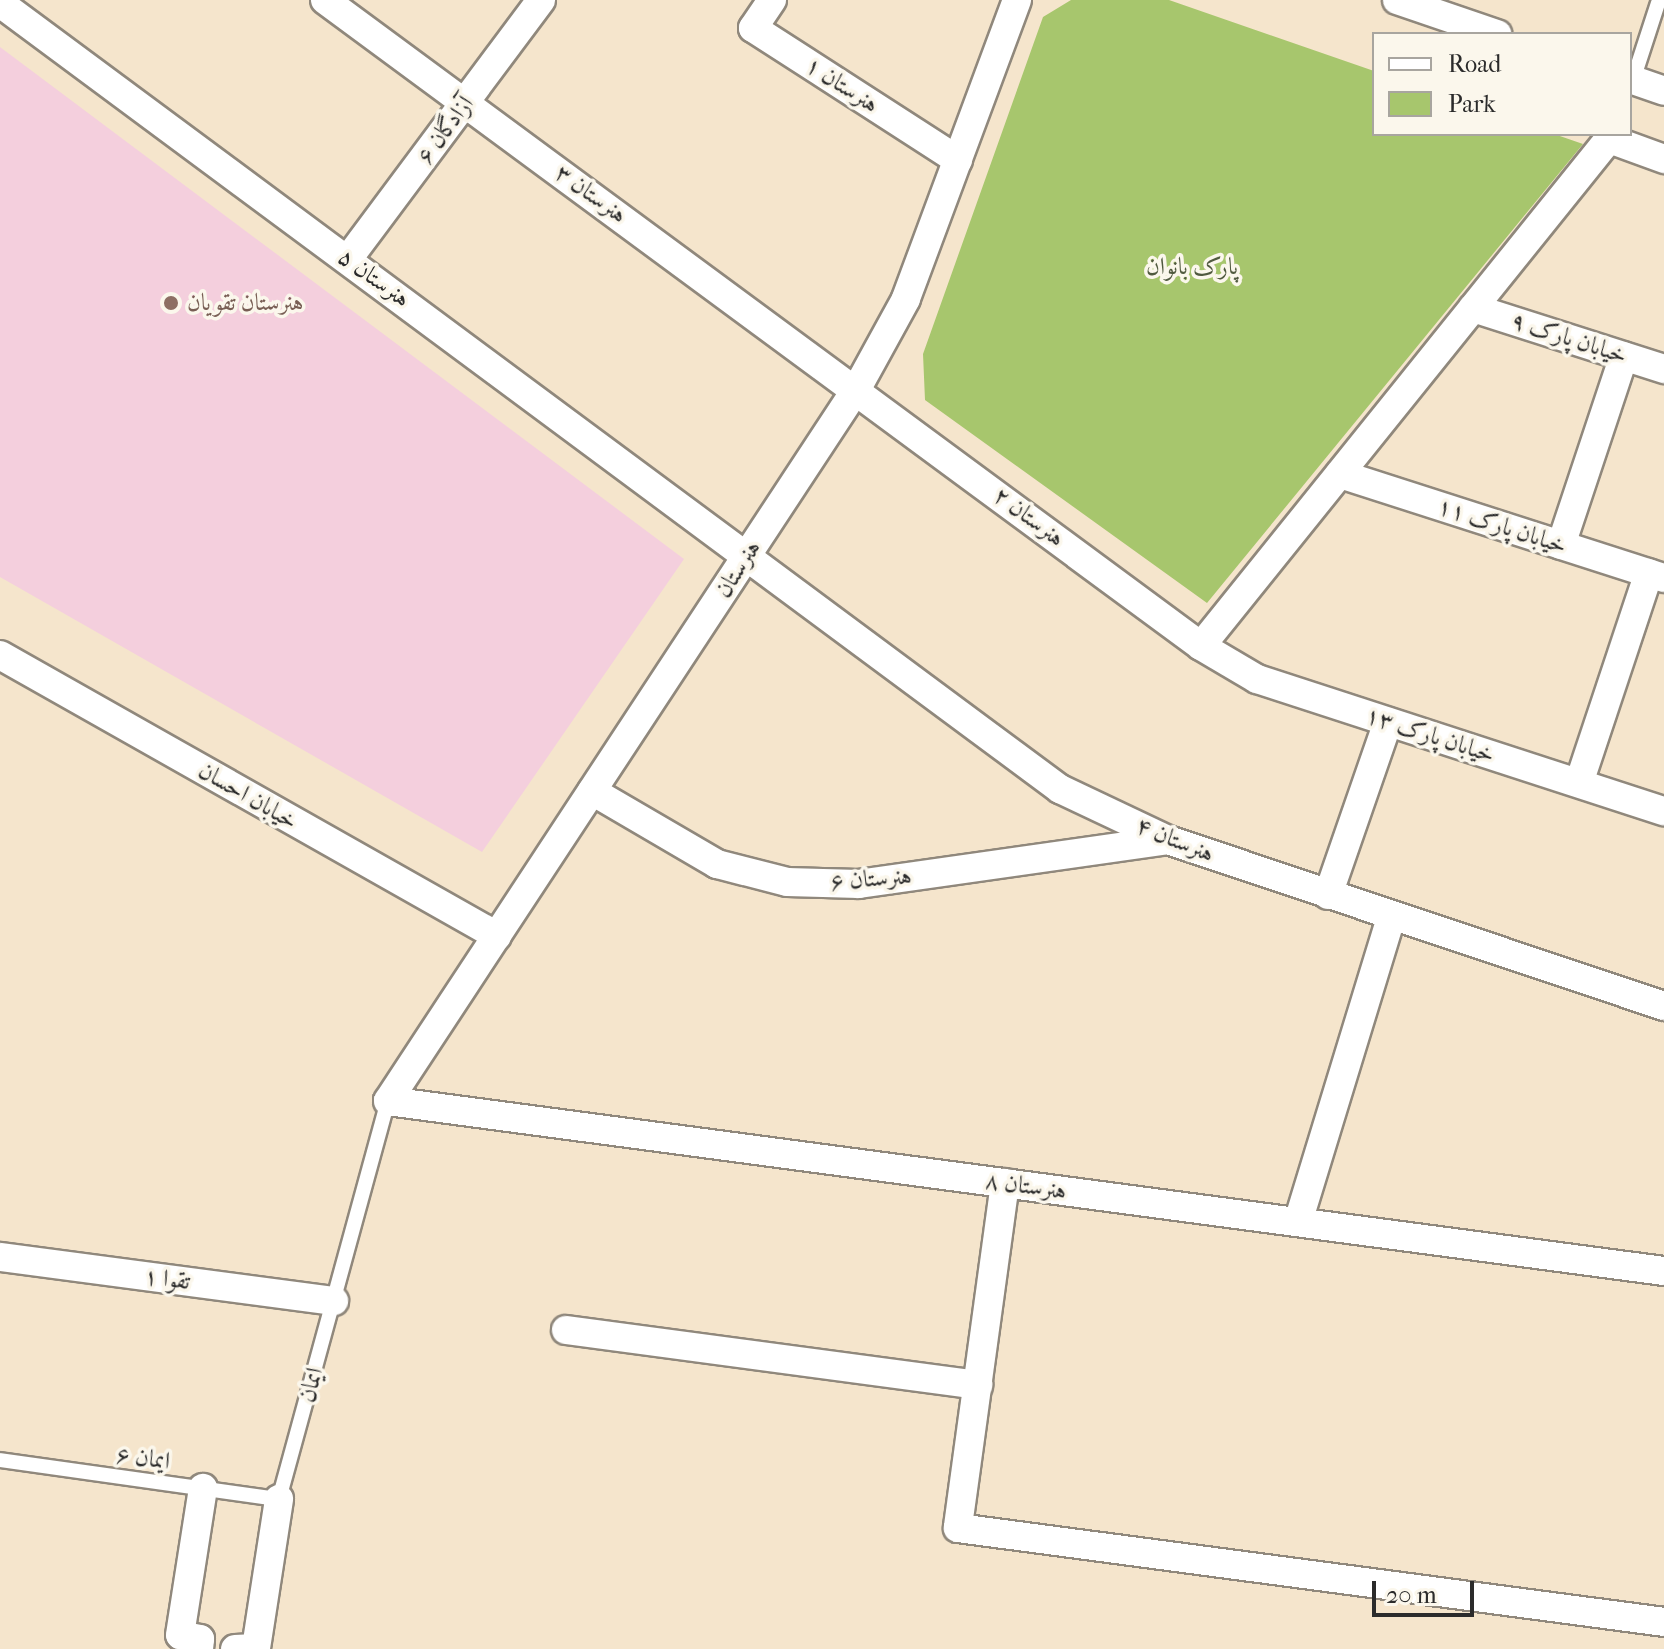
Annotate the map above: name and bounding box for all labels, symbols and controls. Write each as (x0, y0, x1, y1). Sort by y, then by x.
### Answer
legend (1372, 32, 1632, 136)
text: Road (1448, 50, 1501, 78)
street label: هنرستان ۱ (800, 51, 884, 119)
street label: آزادگان ۶ (410, 90, 480, 170)
text: Park (1448, 90, 1496, 118)
street label: هنرستان ۳ (549, 158, 633, 230)
street label: هنرستان ۵ (332, 242, 416, 314)
park label: پارک بانوان (1146, 253, 1238, 281)
place label: هنرستان تقویان (187, 289, 304, 317)
marker: هنرستان تقویان (162, 294, 180, 312)
street label: خیابان پارک ۹ (1507, 306, 1631, 370)
street label: هنرستان ۲ (988, 481, 1070, 553)
street label: خیابان پارک ۱۱ (1434, 492, 1570, 560)
street label: هنرستان (709, 535, 767, 603)
street label: خیابان پارک ۱۳ (1362, 701, 1498, 769)
street label: خیابان احسان (193, 756, 303, 836)
street label: هنرستان ۴ (1132, 811, 1218, 869)
street label: هنرستان ۶ (829, 862, 913, 896)
street label: هنرستان ۸ (983, 1166, 1069, 1206)
street label: تقوا ۱ (142, 1262, 192, 1296)
street label: ایمان (293, 1364, 329, 1406)
street label: ایمان ۶ (114, 1440, 172, 1476)
scale bar (1376, 1565, 1478, 1615)
text: 20 m (1386, 1581, 1437, 1609)

